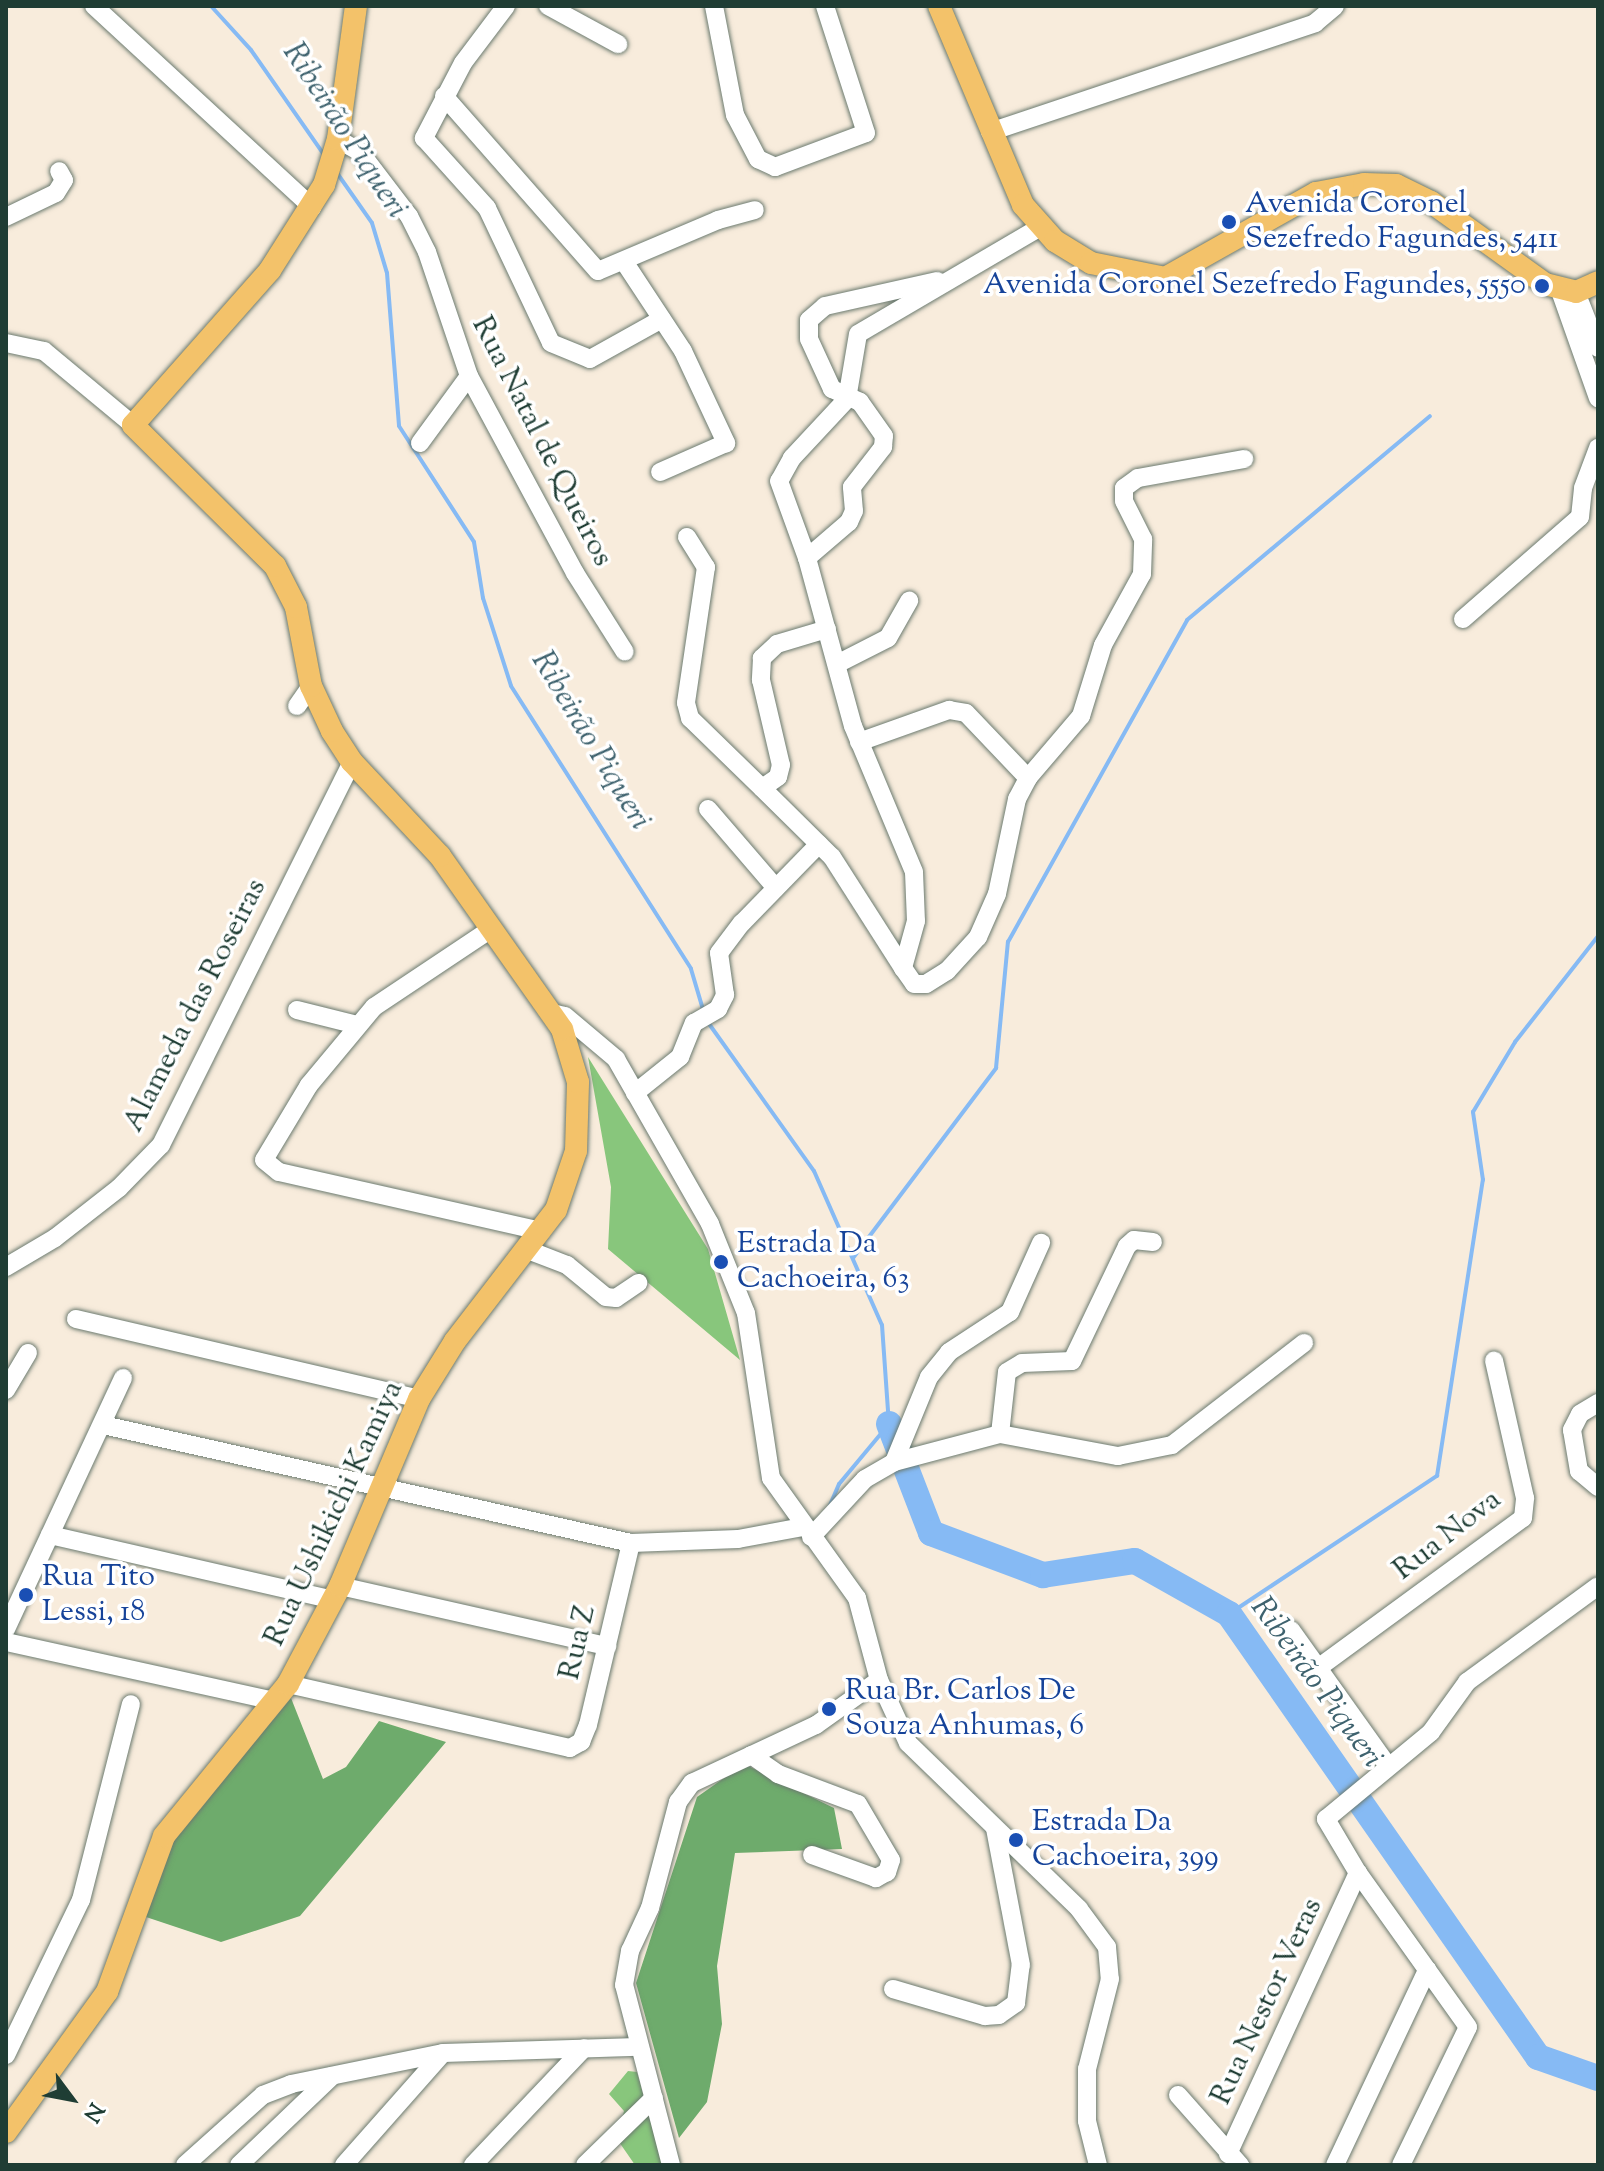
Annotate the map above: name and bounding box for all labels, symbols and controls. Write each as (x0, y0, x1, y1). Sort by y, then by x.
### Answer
water label: Ribeirão Piqueri (273, 36, 415, 226)
place label: Avenida Coronel Sezefredo Fagundes, 5411 (1245, 187, 1558, 258)
marker: Avenida Coronel Sezefredo Fagundes, 5411 (1220, 213, 1238, 231)
place label: Avenida Coronel Sezefredo Fagundes, 5550 (983, 268, 1526, 304)
marker: Avenida Coronel Sezefredo Fagundes, 5550 (1533, 277, 1551, 295)
street label: Rua Natal de Queiros (462, 311, 620, 573)
water label: Ribeirão Piqueri (522, 645, 658, 837)
street label: Alameda das Roseiras (117, 873, 275, 1139)
place label: Estrada Da Cachoeira, 63 (737, 1227, 910, 1298)
marker: Estrada Da Cachoeira, 63 (712, 1253, 730, 1271)
street label: Rua Ushikichi Kamiya (258, 1376, 412, 1652)
street label: Rua Nova (1387, 1483, 1509, 1589)
place label: Rua Tito Lessi, 18 (42, 1560, 155, 1630)
marker: Rua Tito Lessi, 18 (17, 1586, 35, 1604)
water label: Ribeirão Piqueri (1241, 1590, 1391, 1776)
street label: Rua Z (553, 1602, 605, 1684)
place label: Rua Br. Carlos De Souza Anhumas, 6 (845, 1674, 1084, 1744)
marker: Rua Br. Carlos De Souza Anhumas, 6 (820, 1700, 838, 1718)
place label: Estrada Da Cachoeira, 399 (1032, 1805, 1219, 1876)
marker: Estrada Da Cachoeira, 399 (1007, 1831, 1025, 1849)
street label: Rua Nestor Veras (1204, 1893, 1332, 2111)
north arrow (32, 2059, 112, 2139)
text: N (74, 2096, 111, 2128)

